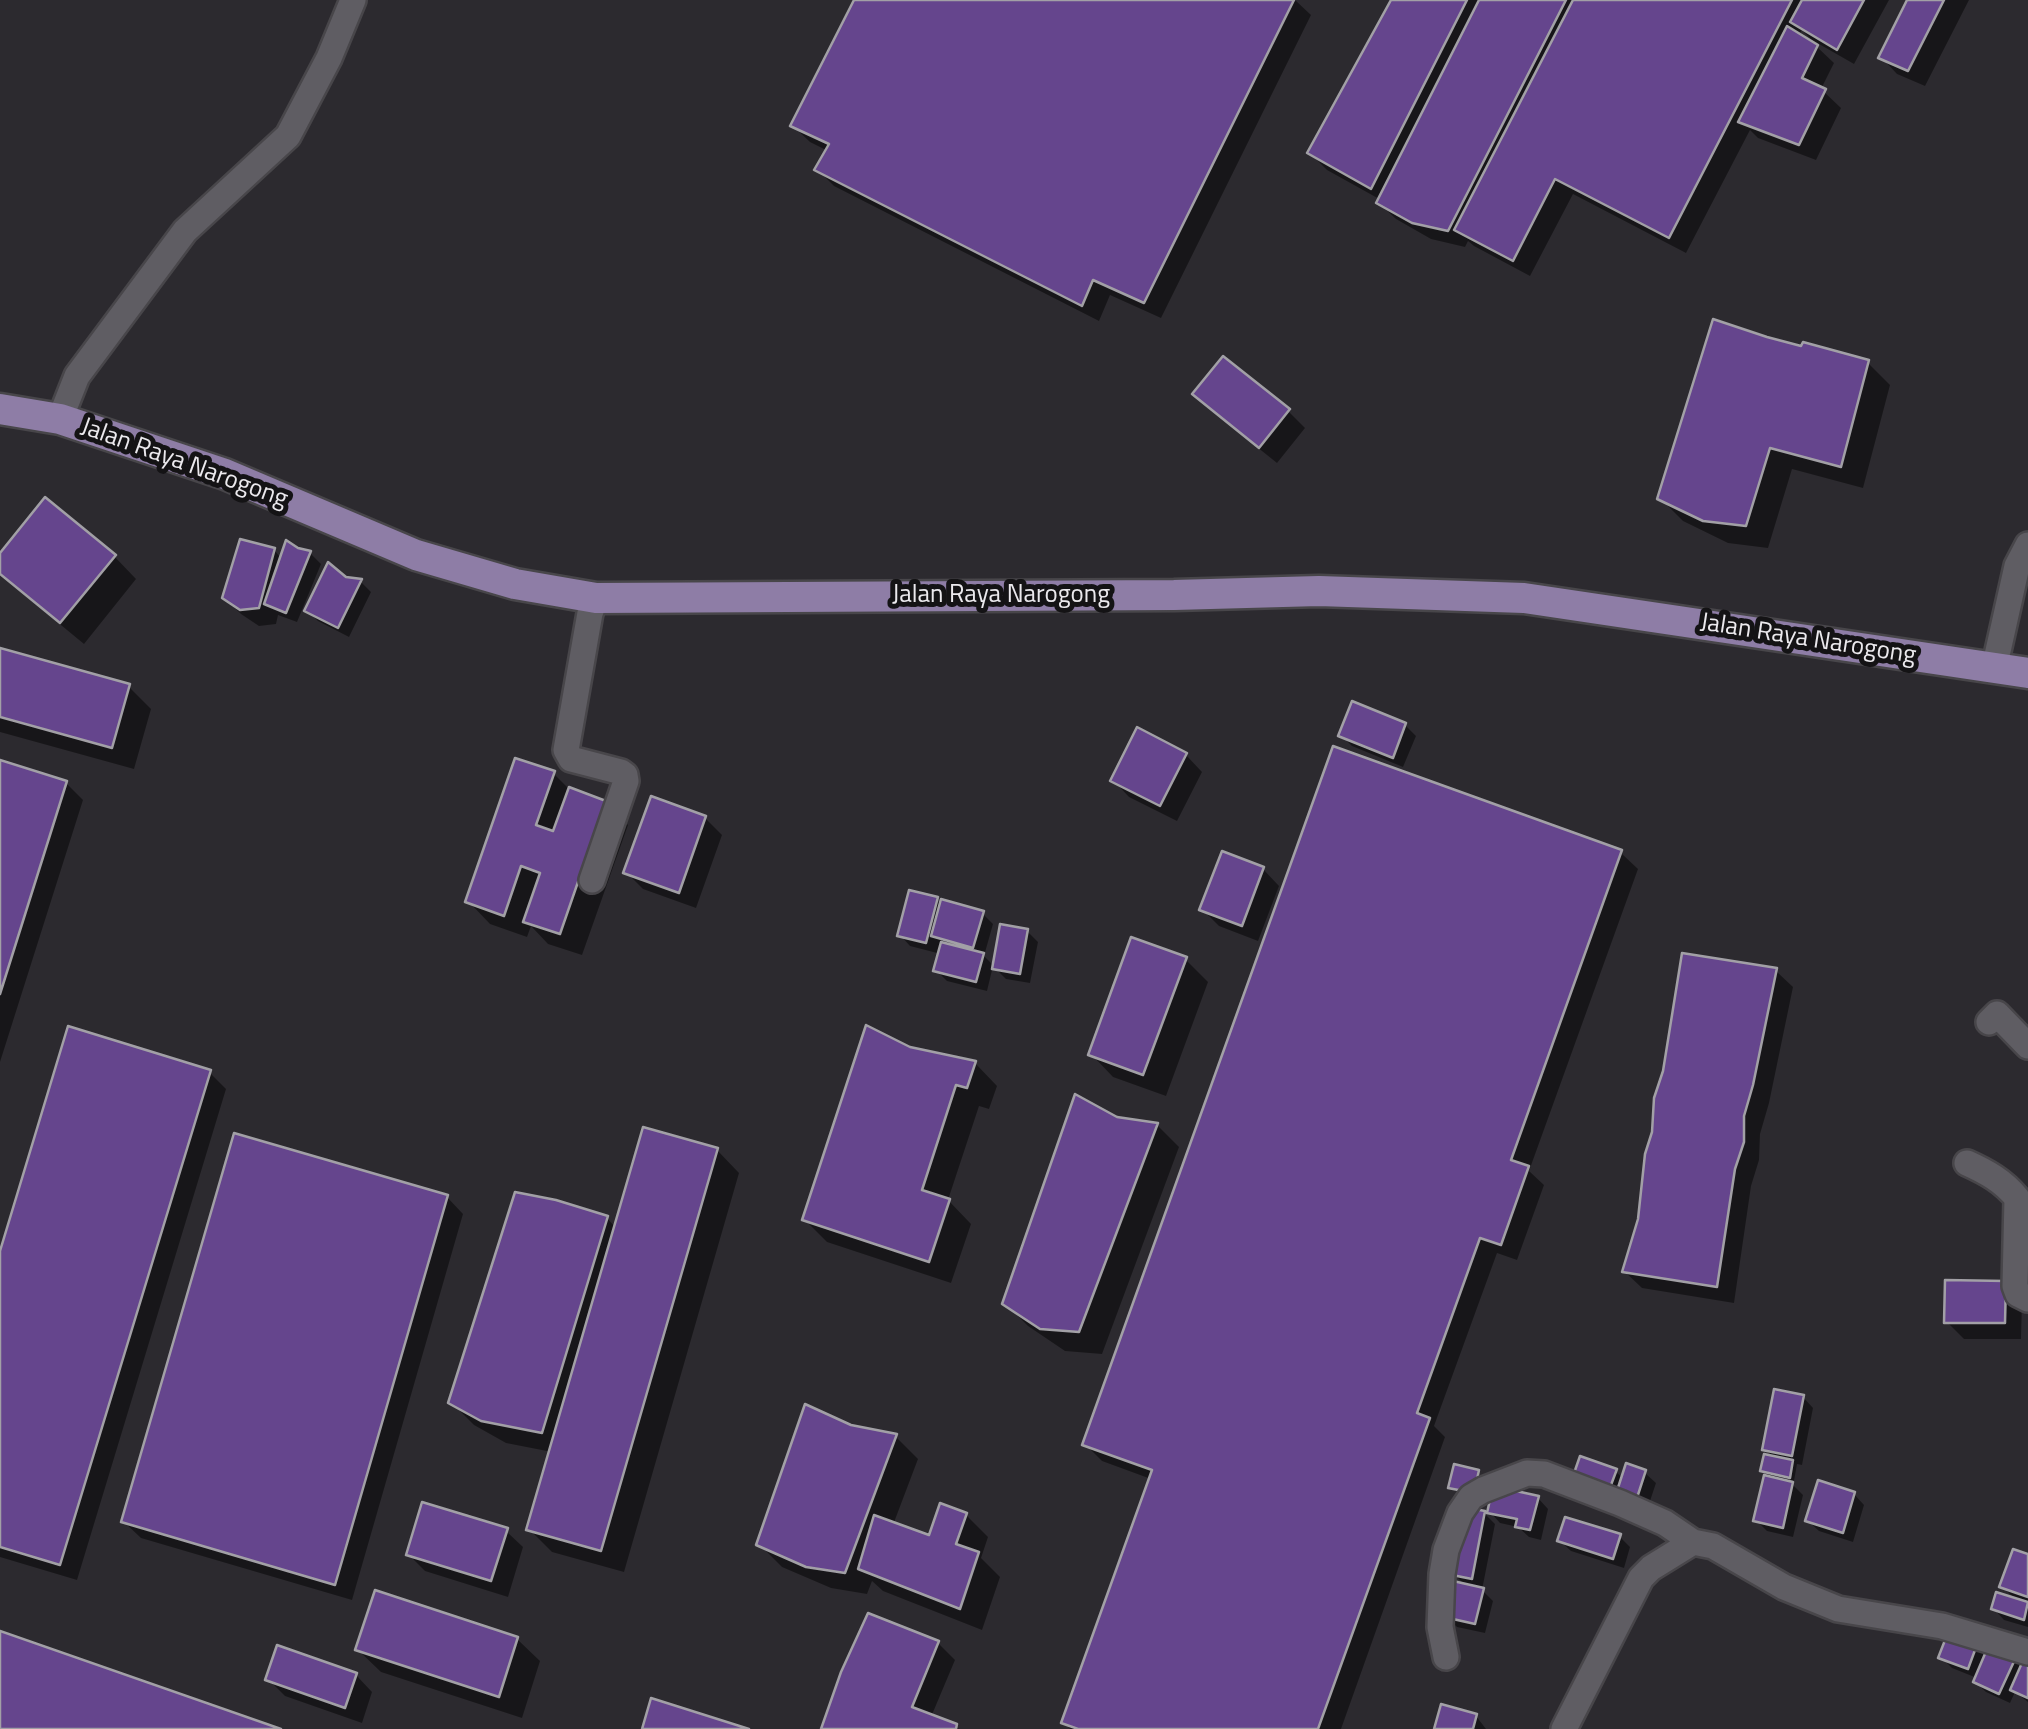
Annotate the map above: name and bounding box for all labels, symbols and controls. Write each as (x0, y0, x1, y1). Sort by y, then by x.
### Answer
street label: Jalan Raya Narogong (76, 413, 292, 515)
street label: Jalan Raya Narogong (892, 581, 1110, 611)
street label: Jalan Raya Narogong (1698, 608, 1918, 672)

